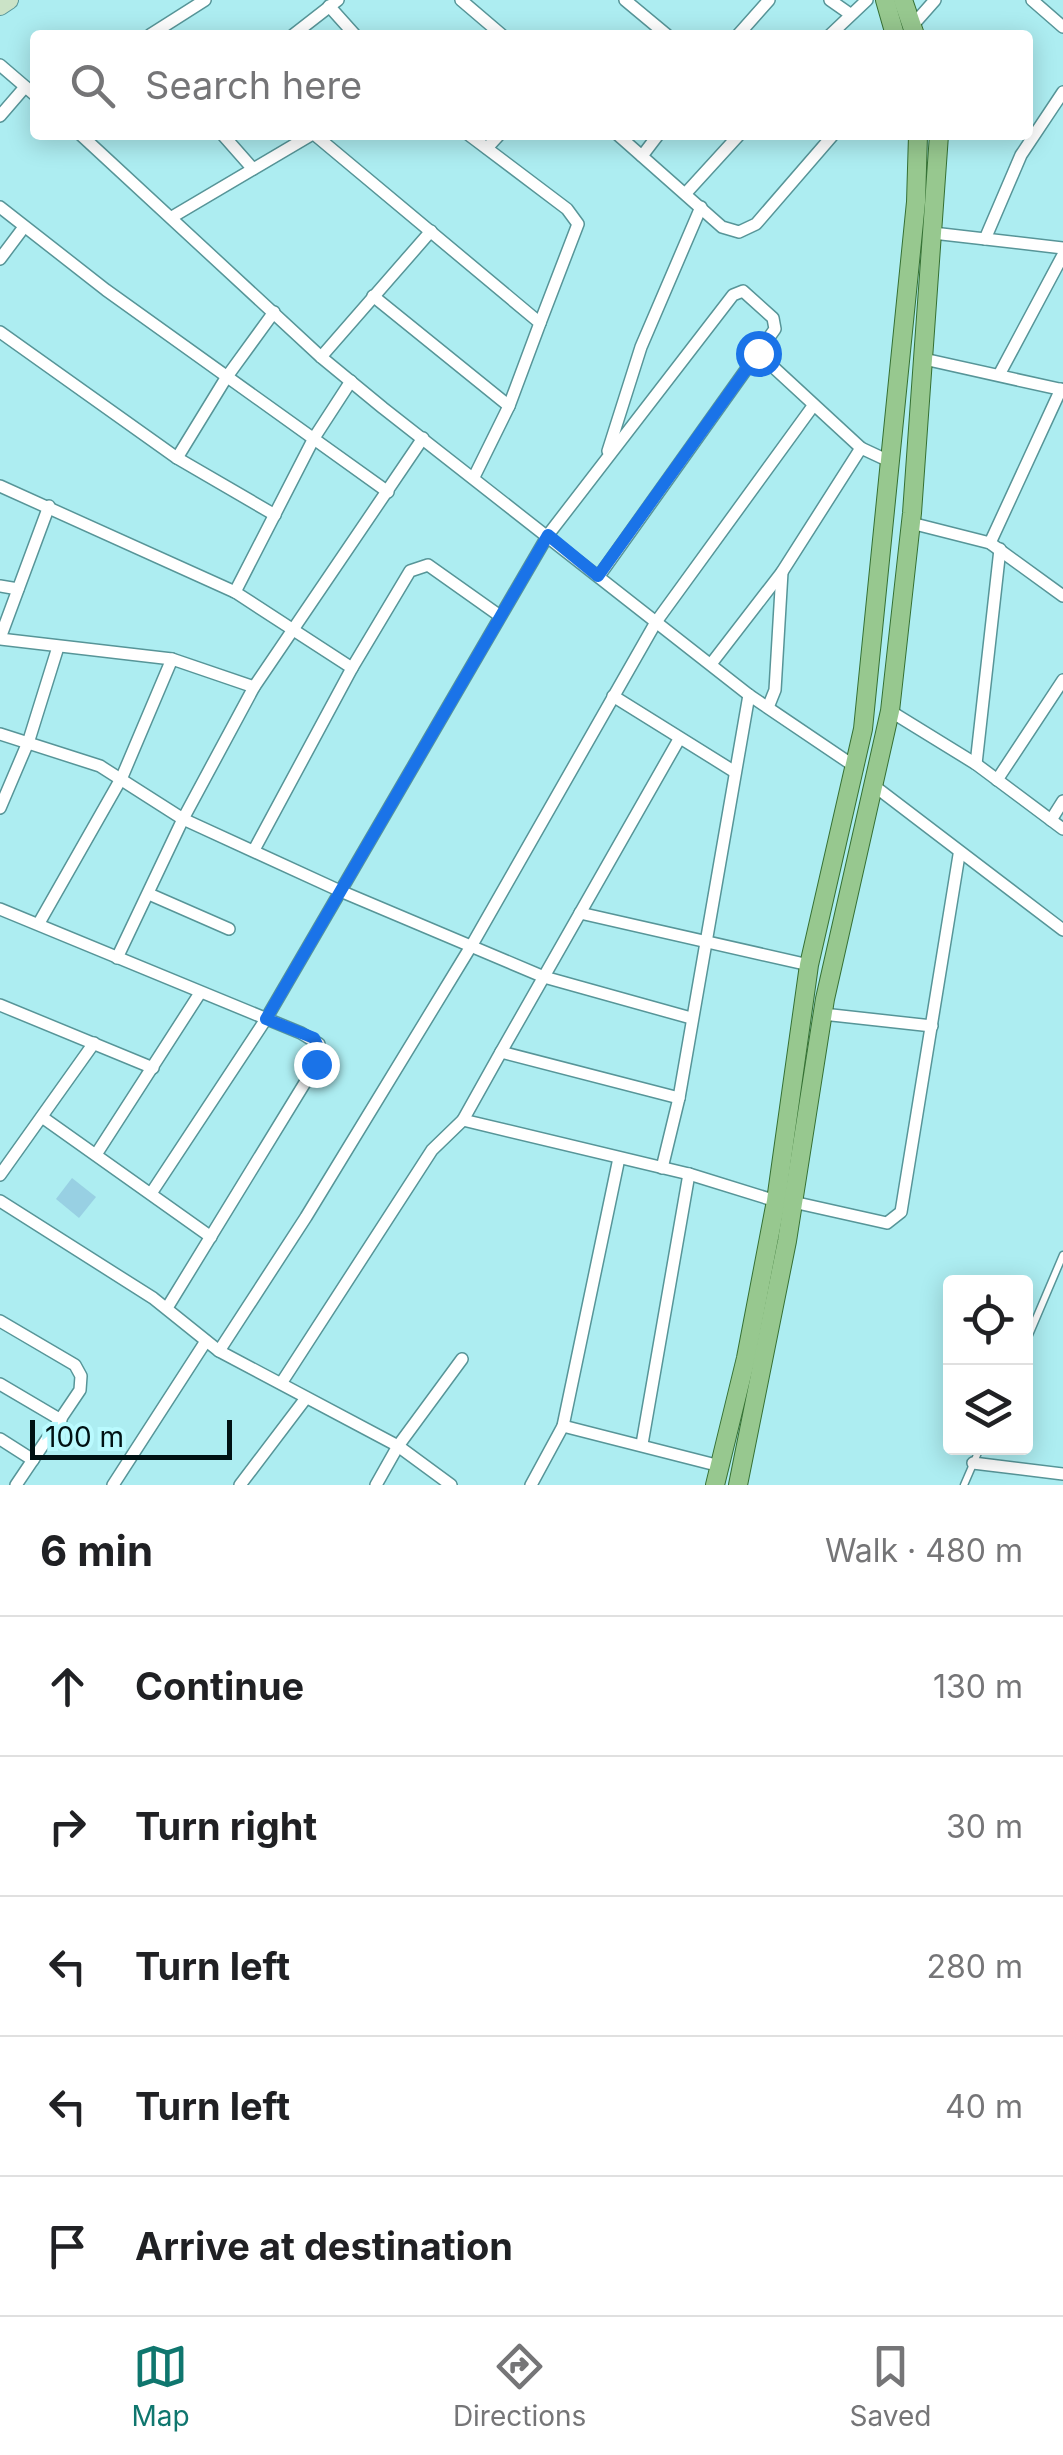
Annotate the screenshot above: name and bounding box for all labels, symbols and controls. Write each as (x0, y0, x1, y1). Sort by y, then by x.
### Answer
search box (30, 30, 1033, 140)
icon: search (65, 58, 120, 113)
text: Search here (145, 62, 362, 108)
route start (736, 331, 782, 377)
route end (294, 1042, 340, 1088)
map controls (943, 1275, 1033, 1455)
button: locate (943, 1275, 1033, 1365)
button: layers (943, 1365, 1033, 1455)
scale bar (30, 1415, 232, 1460)
text: 100 m (45, 1420, 124, 1454)
text: 6 min (40, 1525, 153, 1576)
text: Walk · 480 m (825, 1531, 1023, 1570)
icon: ahead (40, 1659, 95, 1714)
text: Continue (135, 1663, 304, 1709)
text: 130 m (933, 1667, 1023, 1706)
icon: right (40, 1799, 95, 1854)
text: Turn right (135, 1803, 317, 1849)
text: 30 m (946, 1807, 1023, 1846)
icon: left (40, 1939, 95, 1994)
text: Turn left (135, 1943, 290, 1989)
text: 280 m (926, 1947, 1023, 1986)
icon: left (40, 2079, 95, 2134)
text: Turn left (135, 2083, 290, 2129)
text: 40 m (945, 2087, 1023, 2126)
icon: arrive (40, 2219, 95, 2274)
text: Arrive at destination (135, 2223, 513, 2269)
tab: Map (132, 2339, 190, 2433)
tab: Directions (453, 2339, 586, 2433)
tab: Saved (849, 2339, 931, 2433)

